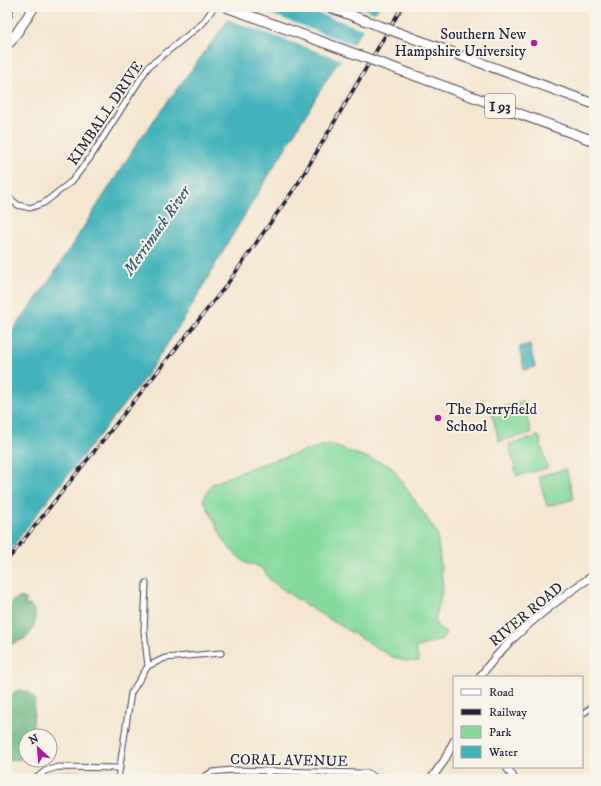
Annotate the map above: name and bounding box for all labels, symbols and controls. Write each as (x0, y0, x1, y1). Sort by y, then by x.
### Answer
place label: Southern New Hampshire University (394, 25, 527, 61)
marker: Southern New Hampshire University (529, 38, 539, 48)
street label: KIMBALL DRIVE (64, 57, 148, 169)
road number: I 93 (485, 94, 515, 118)
water label: Merrimack River (118, 181, 196, 280)
place label: The Derryfield School (446, 400, 537, 436)
marker: The Derryfield School (433, 413, 443, 423)
street label: RIVER ROAD (486, 578, 567, 651)
legend (453, 676, 583, 768)
text: Road (489, 685, 514, 700)
text: Railway (489, 705, 527, 720)
text: Park (489, 725, 511, 740)
north arrow (18, 728, 58, 768)
text: N (27, 732, 41, 748)
text: Water (488, 745, 518, 760)
street label: CORAL AVENUE (230, 750, 348, 771)

